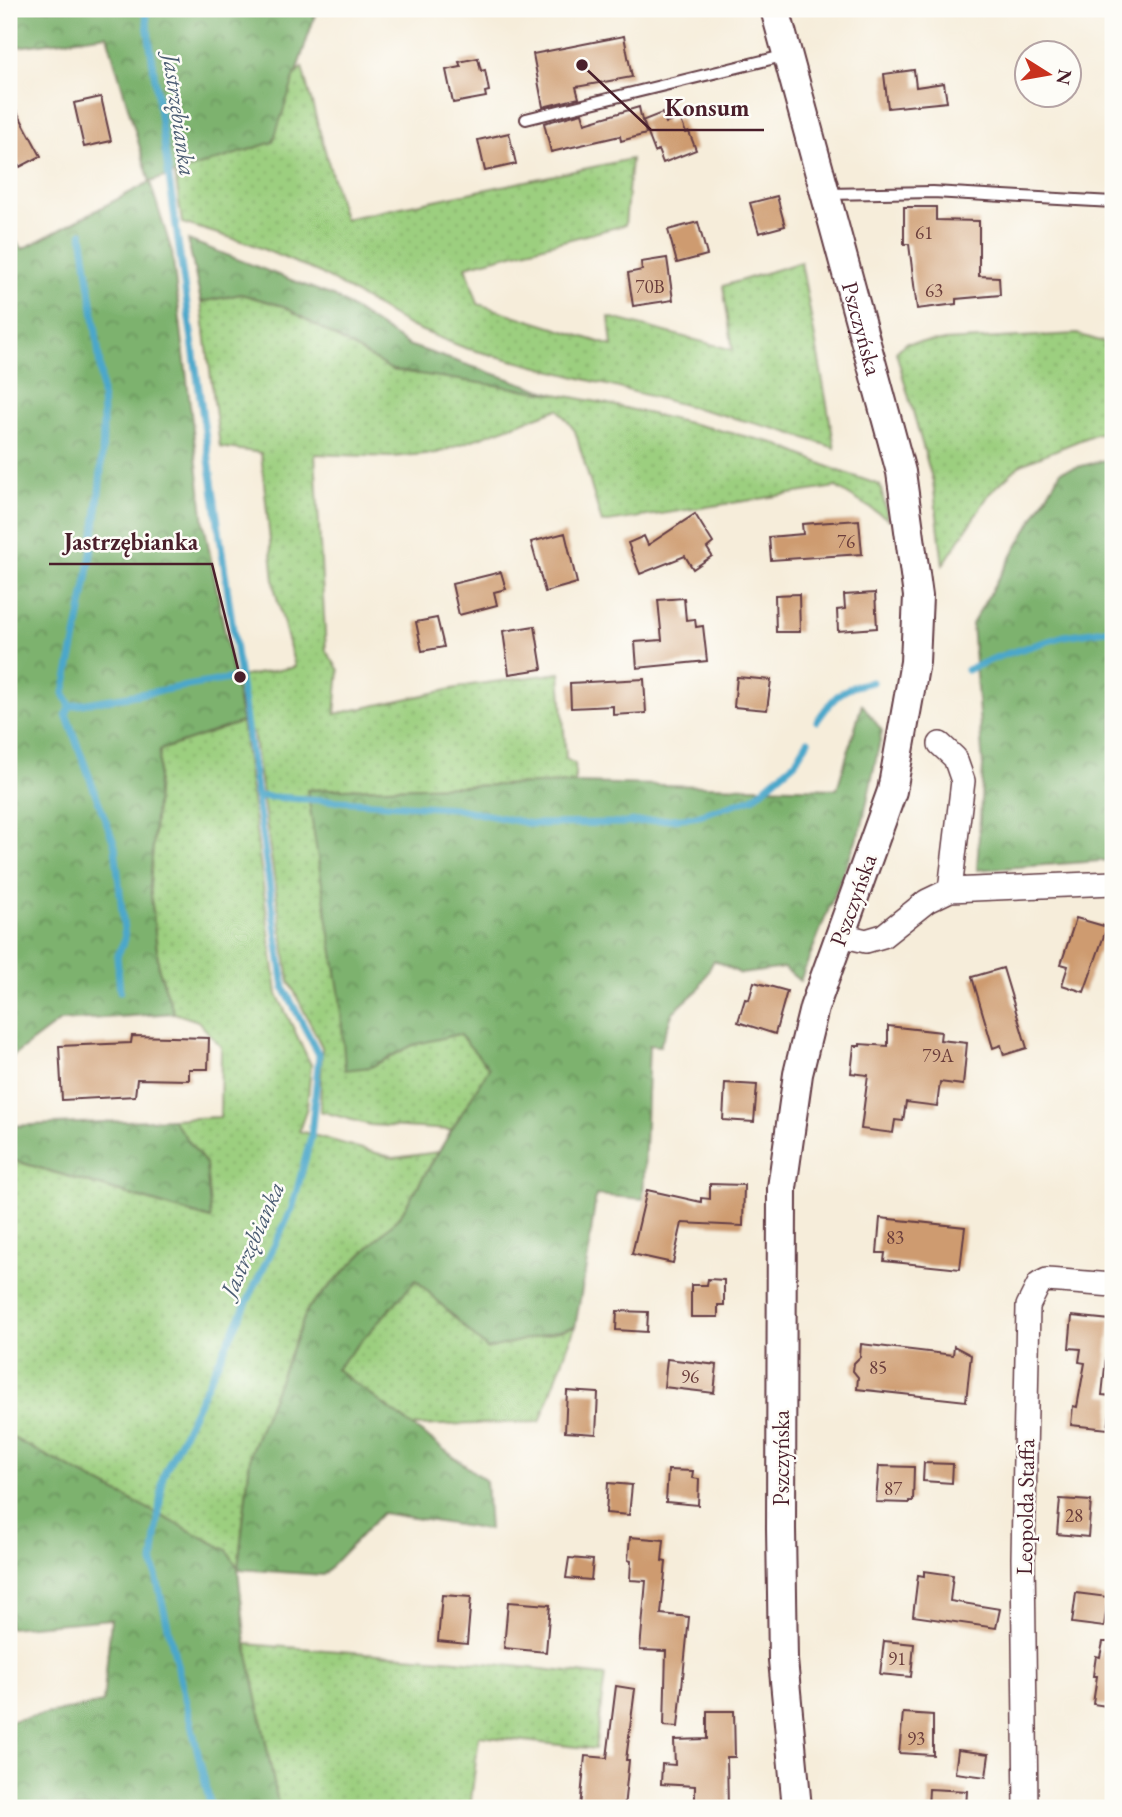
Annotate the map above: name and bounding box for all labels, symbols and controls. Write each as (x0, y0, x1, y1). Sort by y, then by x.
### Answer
north arrow (1014, 38, 1084, 108)
water label: Jastrzębianka (155, 47, 204, 178)
text: N (1050, 67, 1078, 88)
callout: Konsum (651, 85, 764, 130)
text: Konsum (665, 92, 749, 123)
house number: 61 (915, 220, 933, 245)
house number: 70B (635, 274, 665, 299)
street label: Pszczyńska (835, 278, 889, 379)
house number: 63 (925, 278, 943, 303)
callout: Jastrzębianka (49, 519, 212, 564)
text: Jastrzębianka (62, 526, 199, 558)
house number: 76 (837, 529, 855, 554)
street label: Pszczyńska (823, 849, 884, 950)
house number: 79A (922, 1043, 955, 1068)
water label: Jastrzębianka (211, 1177, 291, 1306)
house number: 83 (886, 1225, 904, 1250)
house number: 85 (869, 1355, 887, 1380)
house number: 96 (681, 1364, 699, 1389)
street label: Pszczyńska (766, 1409, 796, 1506)
street label: Leopolda Staffa (1009, 1438, 1041, 1575)
house number: 87 (884, 1476, 903, 1501)
house number: 28 (1065, 1503, 1083, 1528)
house number: 91 (888, 1646, 906, 1671)
house number: 93 (907, 1726, 925, 1751)

